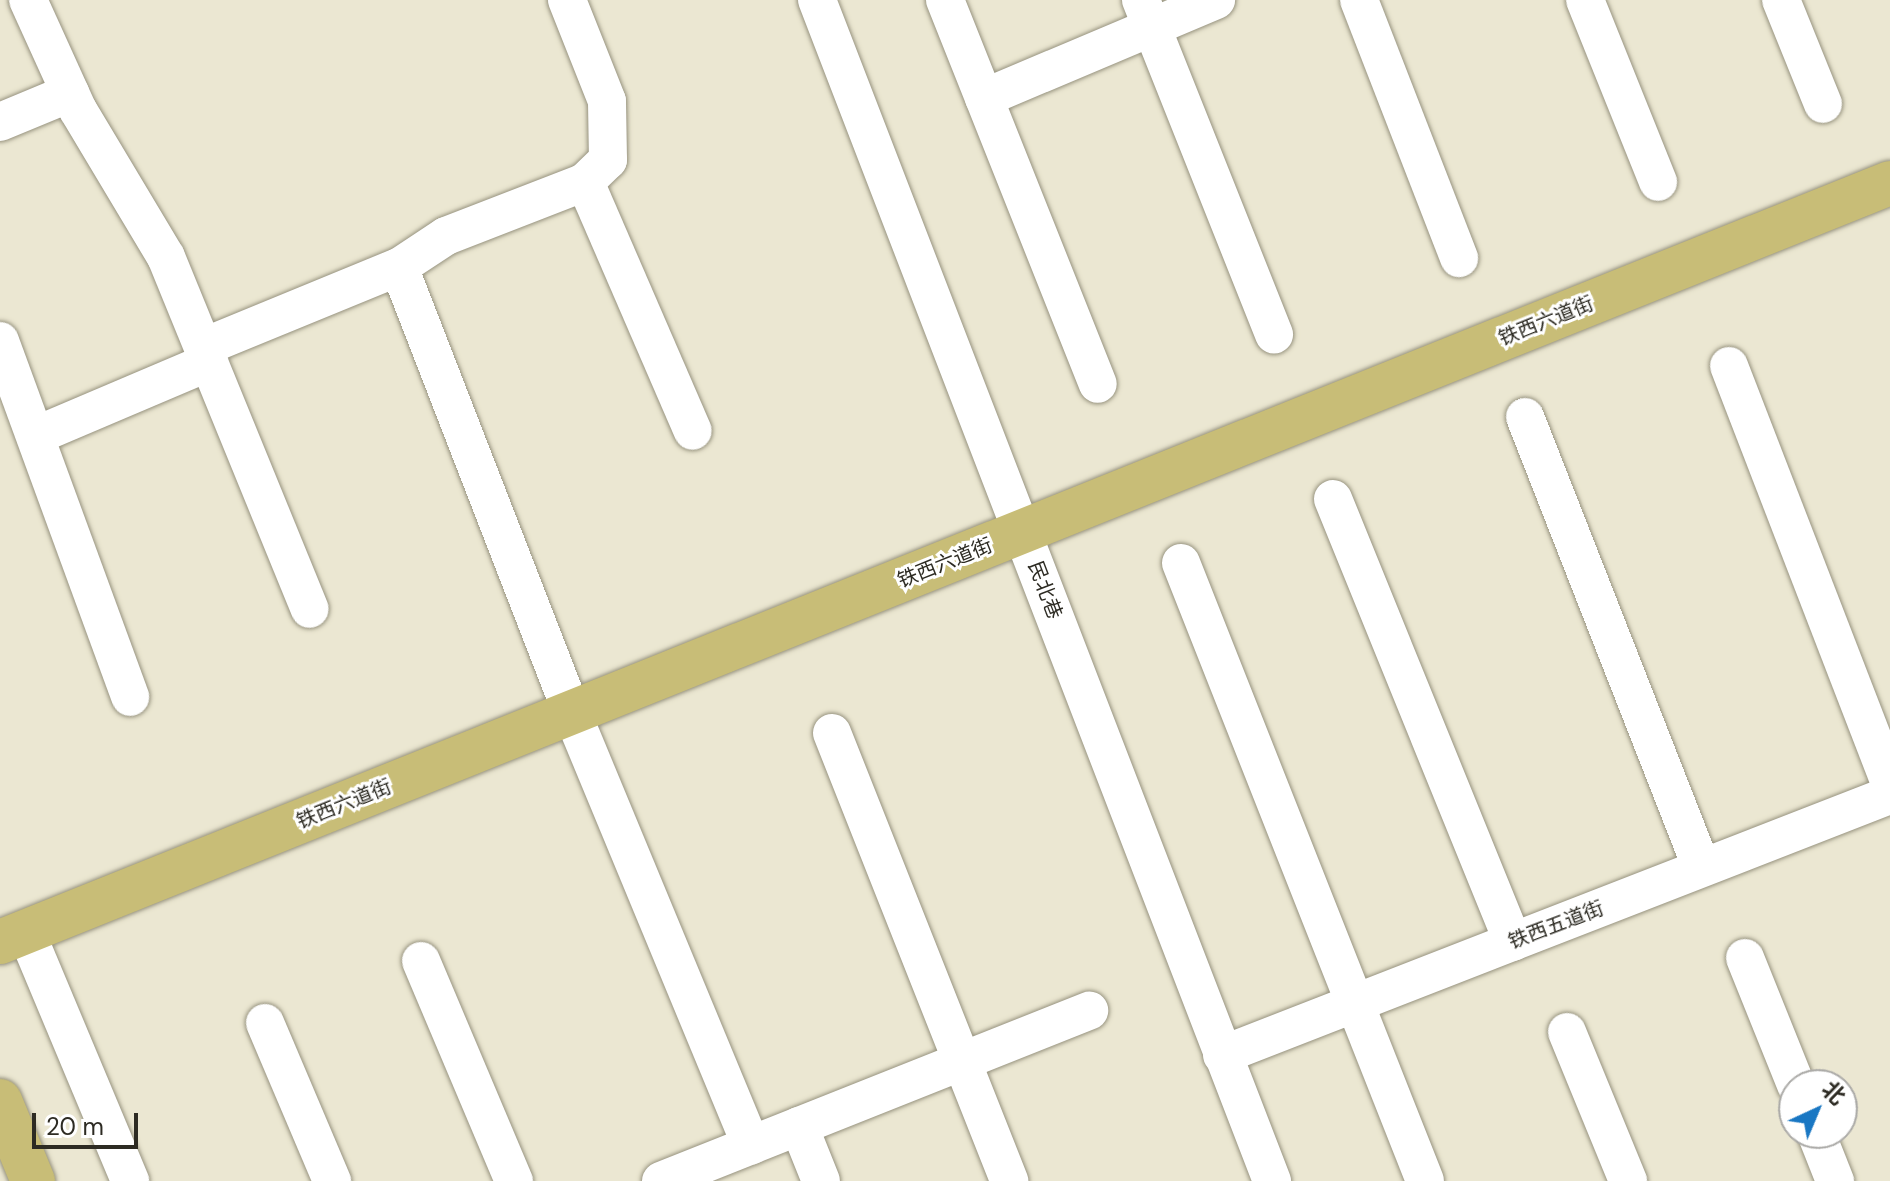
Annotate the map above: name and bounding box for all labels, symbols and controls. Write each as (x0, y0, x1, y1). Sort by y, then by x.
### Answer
street label: 铁西六道街 (1495, 291, 1597, 351)
street label: 铁西六道街 (894, 533, 996, 593)
street label: 民北巷 (1023, 558, 1067, 622)
street label: 铁西六道街 (293, 774, 395, 834)
street label: 铁西五道街 (1505, 896, 1607, 954)
north arrow (1778, 1069, 1858, 1149)
text: 北 (1816, 1075, 1852, 1111)
scale bar (36, 1097, 142, 1147)
text: 20 m (46, 1111, 104, 1142)

